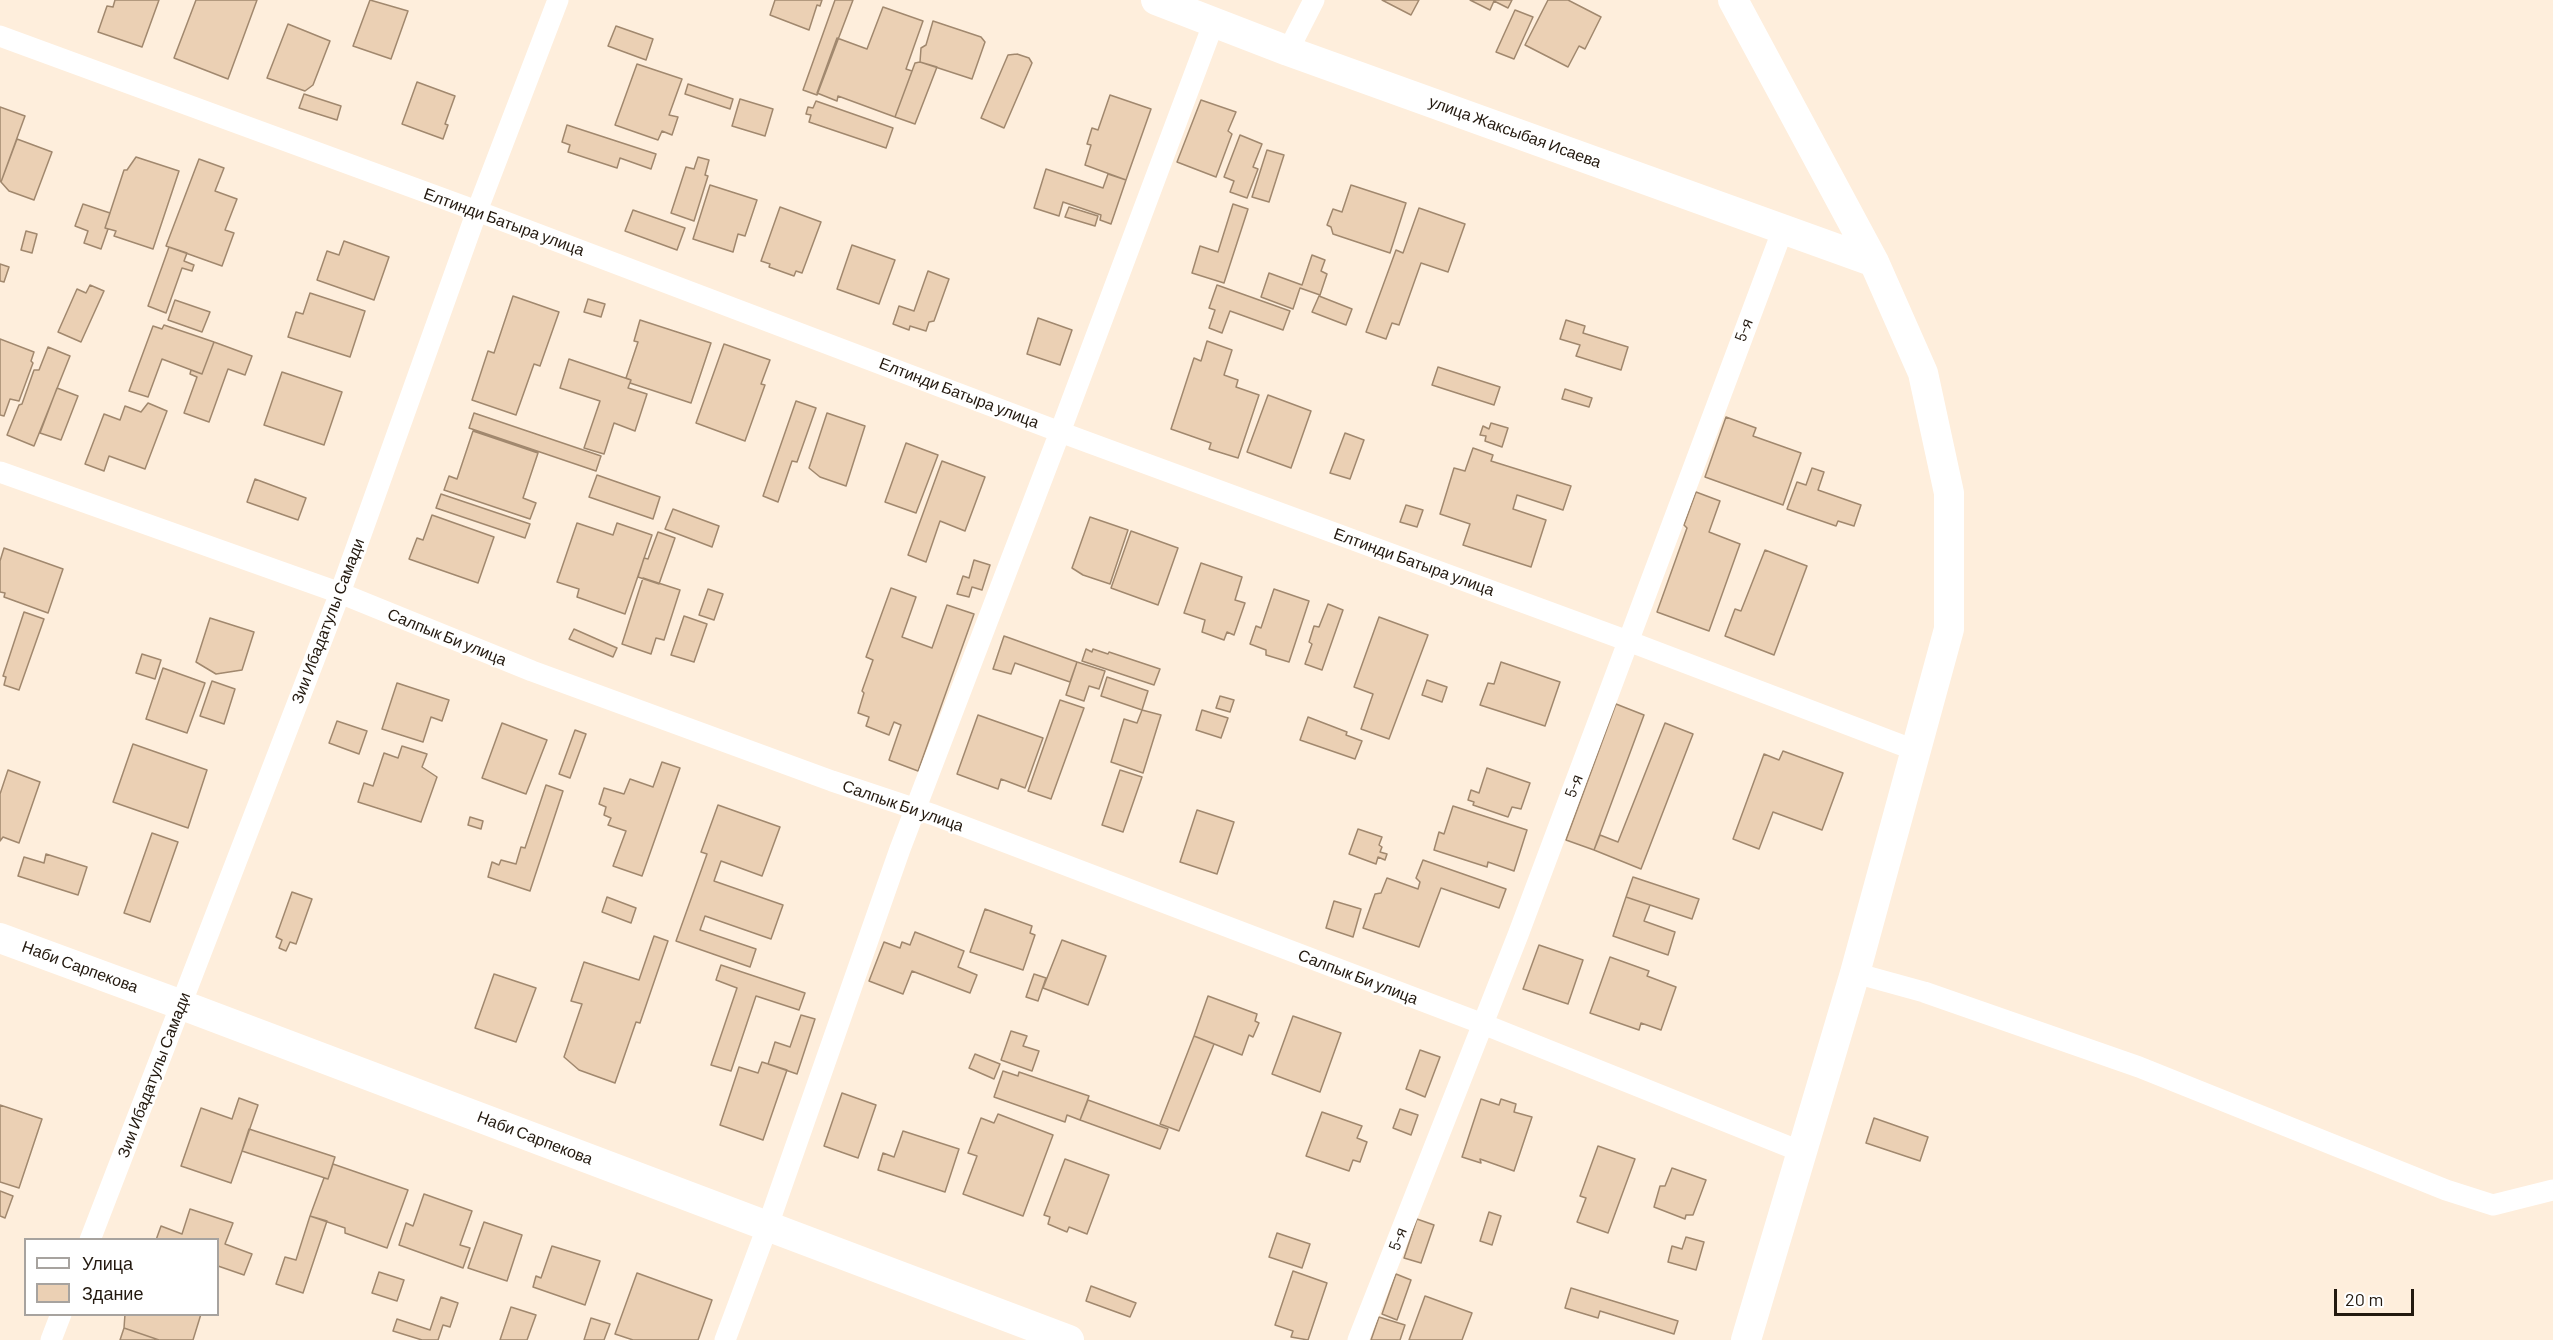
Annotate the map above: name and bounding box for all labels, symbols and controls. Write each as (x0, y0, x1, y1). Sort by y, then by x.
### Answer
street label: улица Жаксыбая Исаева (1426, 92, 1604, 172)
street label: Елтинди Батыра улица (421, 184, 587, 260)
street label: 5-я (1731, 316, 1757, 344)
street label: Елтинди Батыра улица (876, 354, 1042, 432)
street label: Елтинди Батыра улица (1331, 524, 1497, 600)
street label: Зии Ибадатулы Самади (288, 535, 368, 707)
street label: Салпык Би улица (385, 604, 509, 670)
street label: 5-я (1561, 772, 1587, 800)
street label: Салпык Би улица (840, 776, 966, 836)
street label: Наби Сарпекова (19, 937, 141, 997)
street label: Салпык Би улица (1295, 945, 1421, 1009)
street label: Зии Ибадатулы Самади (114, 989, 194, 1161)
street label: Наби Сарпекова (475, 1107, 595, 1169)
street label: 5-я (1385, 1225, 1411, 1253)
legend (24, 1238, 219, 1316)
text: Улица (82, 1252, 133, 1274)
scale bar (2337, 1277, 2416, 1315)
text: Здание (82, 1282, 143, 1304)
text: 20 m (2345, 1288, 2383, 1310)

